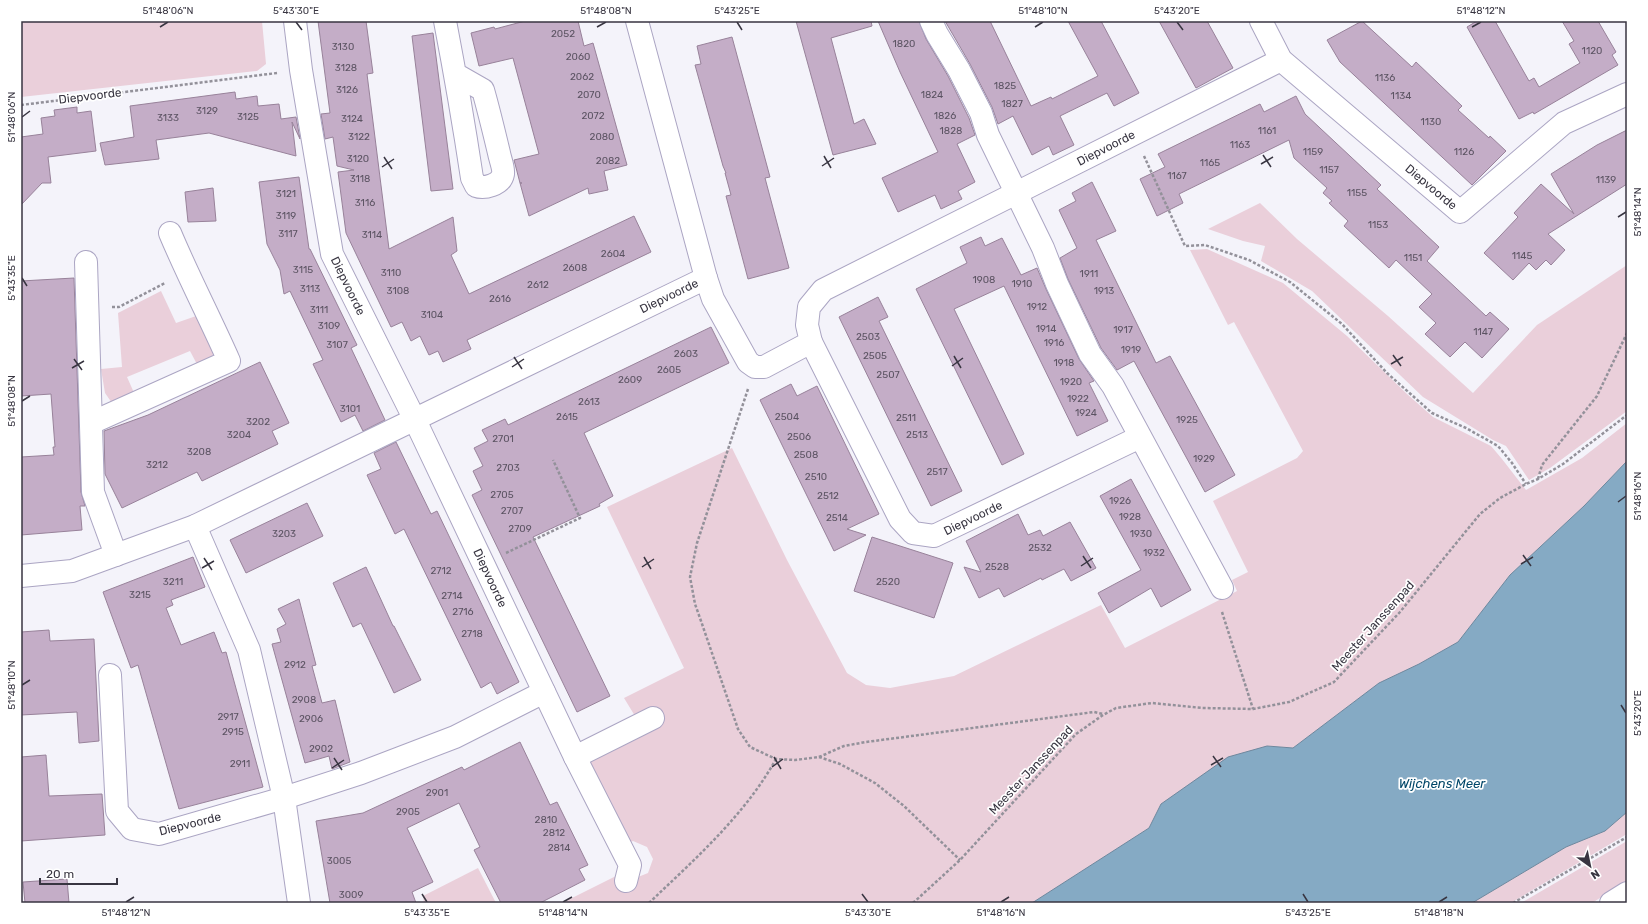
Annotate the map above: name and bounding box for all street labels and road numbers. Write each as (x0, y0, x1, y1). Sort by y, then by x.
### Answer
street label: Diepvoorde (58, 85, 123, 107)
street label: Diepvoorde (1075, 127, 1138, 169)
street label: Diepvoorde (1402, 161, 1460, 213)
street label: Diepvoorde (328, 254, 368, 318)
street label: Diepvoorde (637, 276, 701, 316)
street label: Diepvoorde (941, 498, 1005, 538)
street label: Diepvoorde (470, 546, 510, 610)
street label: Meester Janssenpad (1329, 578, 1417, 674)
street label: Meester Janssenpad (986, 723, 1076, 817)
street label: Diepvoorde (158, 809, 223, 838)

